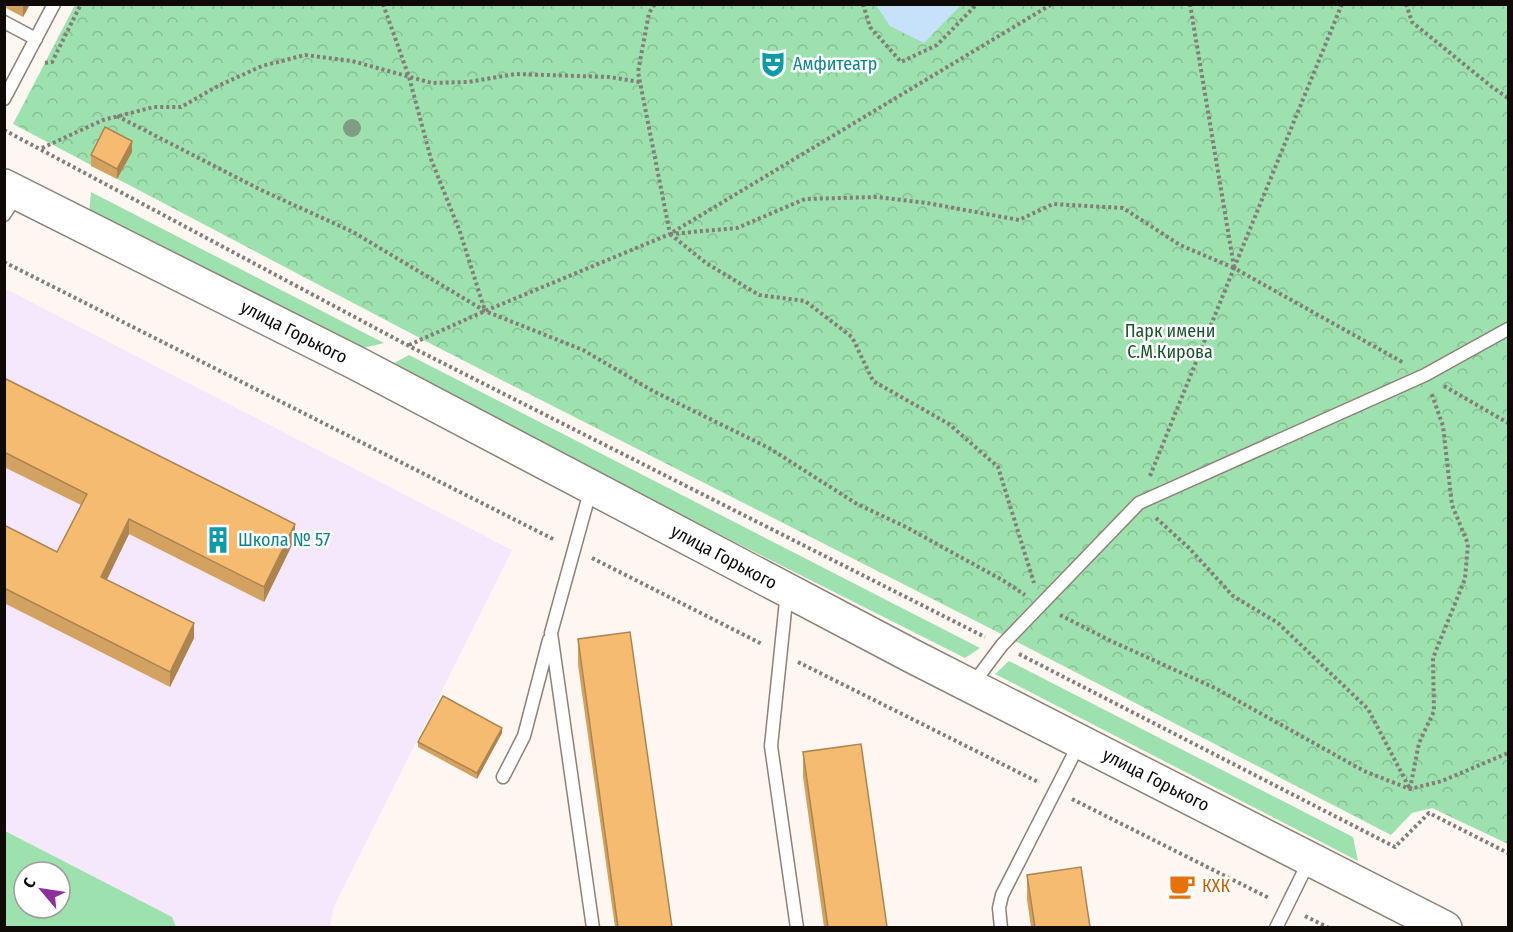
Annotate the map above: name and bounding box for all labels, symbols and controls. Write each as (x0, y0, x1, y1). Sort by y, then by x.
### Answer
theatre icon: Амфитеатр (758, 49, 788, 79)
place label: Амфитеатр (793, 53, 877, 75)
street label: улица Горького (237, 296, 351, 368)
park label: Парк имени С.М.Кирова (1125, 320, 1215, 363)
street label: улица Горького (667, 520, 781, 594)
building icon: Школа № 57 (203, 525, 233, 555)
place label: Школа № 57 (238, 529, 330, 551)
street label: улица Горького (1099, 744, 1213, 816)
north arrow (12, 860, 72, 920)
cafe icon: КХК (1167, 871, 1197, 901)
text: С (19, 874, 40, 891)
place label: КХК (1202, 875, 1230, 897)

